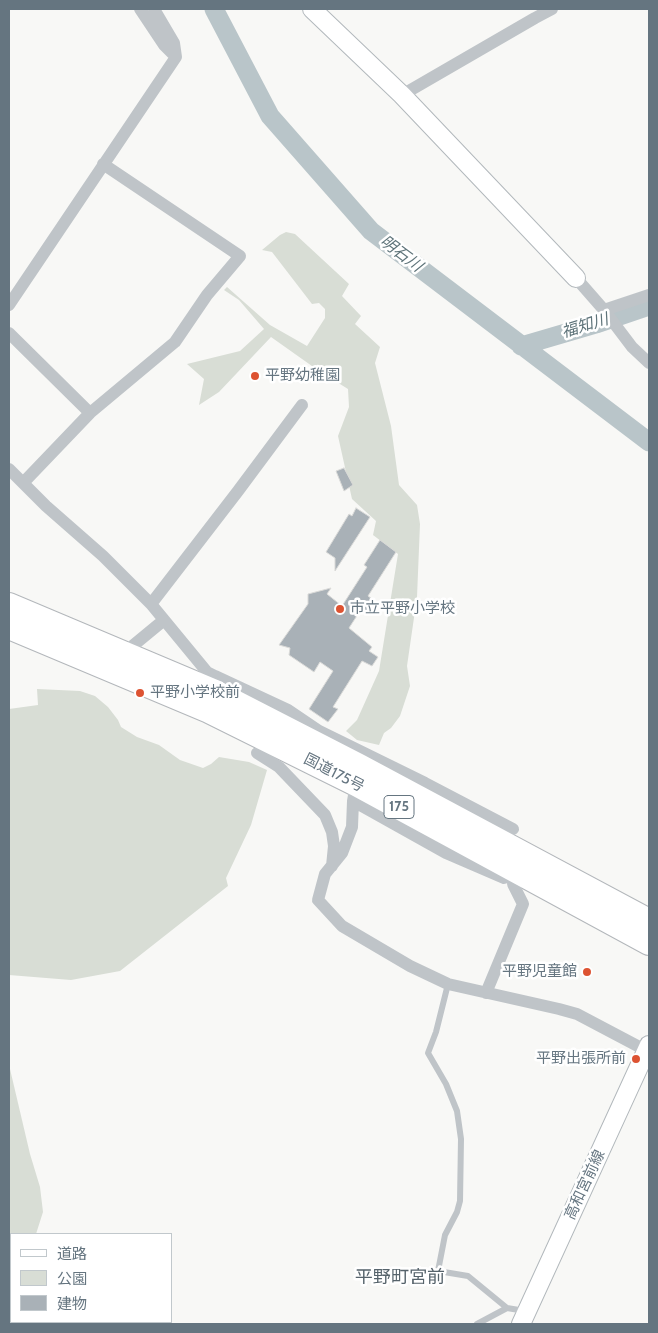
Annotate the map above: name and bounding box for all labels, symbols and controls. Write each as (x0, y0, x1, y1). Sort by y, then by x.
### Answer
water label: 明石川 (376, 232, 426, 276)
water label: 福知川 (559, 310, 611, 342)
place label: 平野幼稚園 (265, 367, 340, 385)
marker: 平野幼稚園 (249, 370, 261, 382)
place label: 市立平野小学校 (350, 600, 455, 618)
marker: 市立平野小学校 (334, 603, 346, 615)
place label: 平野小学校前 (150, 684, 240, 702)
marker: 平野小学校前 (134, 687, 146, 699)
street label: 国道175号 (301, 750, 367, 796)
road number: 175 (384, 796, 414, 819)
place label: 平野児童館 (502, 963, 577, 981)
marker: 平野児童館 (581, 966, 593, 978)
place label: 平野出張所前 (536, 1050, 626, 1068)
marker: 平野出張所前 (630, 1053, 642, 1065)
street label: 高和宮前線 (561, 1147, 609, 1223)
legend (10, 1233, 172, 1323)
text: 道路 (57, 1245, 87, 1263)
district label: 平野町宮前 (355, 1267, 445, 1289)
text: 公園 (57, 1270, 87, 1288)
text: 建物 (57, 1295, 87, 1313)

